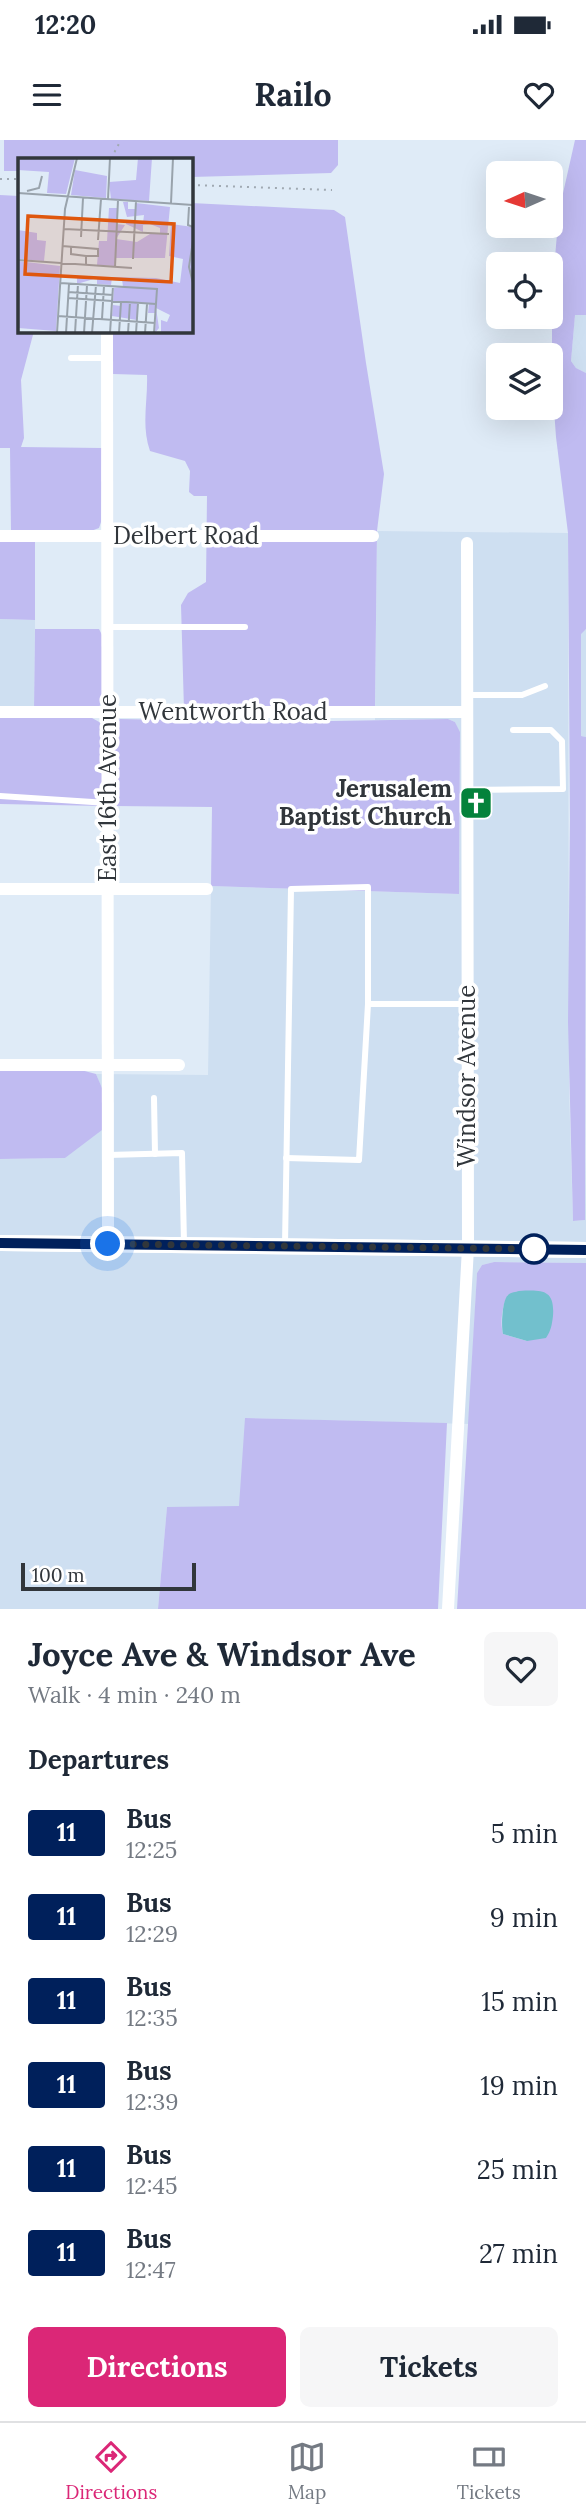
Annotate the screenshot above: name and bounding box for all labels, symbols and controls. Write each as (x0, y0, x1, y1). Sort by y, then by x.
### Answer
text: 12:20 (35, 8, 96, 41)
text: Railo (254, 74, 332, 115)
icon: menu (28, 76, 66, 114)
icon: heart (520, 76, 558, 114)
inset map (18, 158, 192, 332)
north arrow (486, 161, 564, 238)
map controls (486, 161, 563, 420)
button: locate (486, 252, 563, 329)
button: layers (486, 343, 563, 420)
street label: Delbert Road (113, 520, 259, 551)
street label: East 16th Avenue (92, 694, 123, 882)
street label: Wentworth Road (138, 696, 328, 727)
place label: Jerusalem Baptist Church (279, 773, 452, 832)
church icon: Jerusalem Baptist Church (457, 784, 495, 822)
street label: Windsor Avenue (451, 985, 482, 1167)
your location (90, 1226, 125, 1261)
unlabelled marker (519, 1234, 549, 1264)
scale bar (21, 1560, 196, 1592)
text: 100 m (32, 1563, 85, 1587)
button: heart (484, 1632, 558, 1706)
text: Joyce Ave & Windsor Ave (28, 1633, 416, 1675)
text: Walk · 4 min · 240 m (28, 1680, 241, 1709)
text: Departures (28, 1743, 169, 1776)
text: Bus (126, 1802, 172, 1835)
text: 11 (57, 1817, 76, 1848)
text: 5 min (491, 1817, 558, 1850)
text: 12:25 (126, 1835, 177, 1864)
text: Bus (126, 1886, 172, 1919)
text: 11 (57, 1901, 76, 1932)
text: 9 min (490, 1901, 558, 1934)
text: 12:29 (126, 1919, 178, 1948)
text: Bus (126, 1970, 172, 2003)
text: 11 (57, 1985, 76, 2016)
text: 15 min (481, 1985, 558, 2018)
text: 12:35 (126, 2003, 178, 2032)
text: Bus (126, 2054, 172, 2087)
text: 11 (57, 2069, 76, 2100)
text: 19 min (480, 2069, 558, 2102)
text: 12:39 (126, 2087, 179, 2116)
text: Bus (126, 2138, 172, 2171)
text: 11 (57, 2153, 76, 2184)
text: 25 min (477, 2153, 558, 2186)
text: 12:45 (126, 2171, 177, 2200)
text: Bus (126, 2222, 172, 2255)
text: 11 (57, 2237, 76, 2268)
text: 27 min (479, 2237, 558, 2270)
text: 12:47 (126, 2255, 176, 2284)
button: Directions (28, 2327, 286, 2407)
button: Tickets (300, 2327, 558, 2407)
tab: Directions (65, 2438, 157, 2504)
tab: Map (288, 2438, 326, 2504)
tab: Tickets (457, 2438, 521, 2504)

